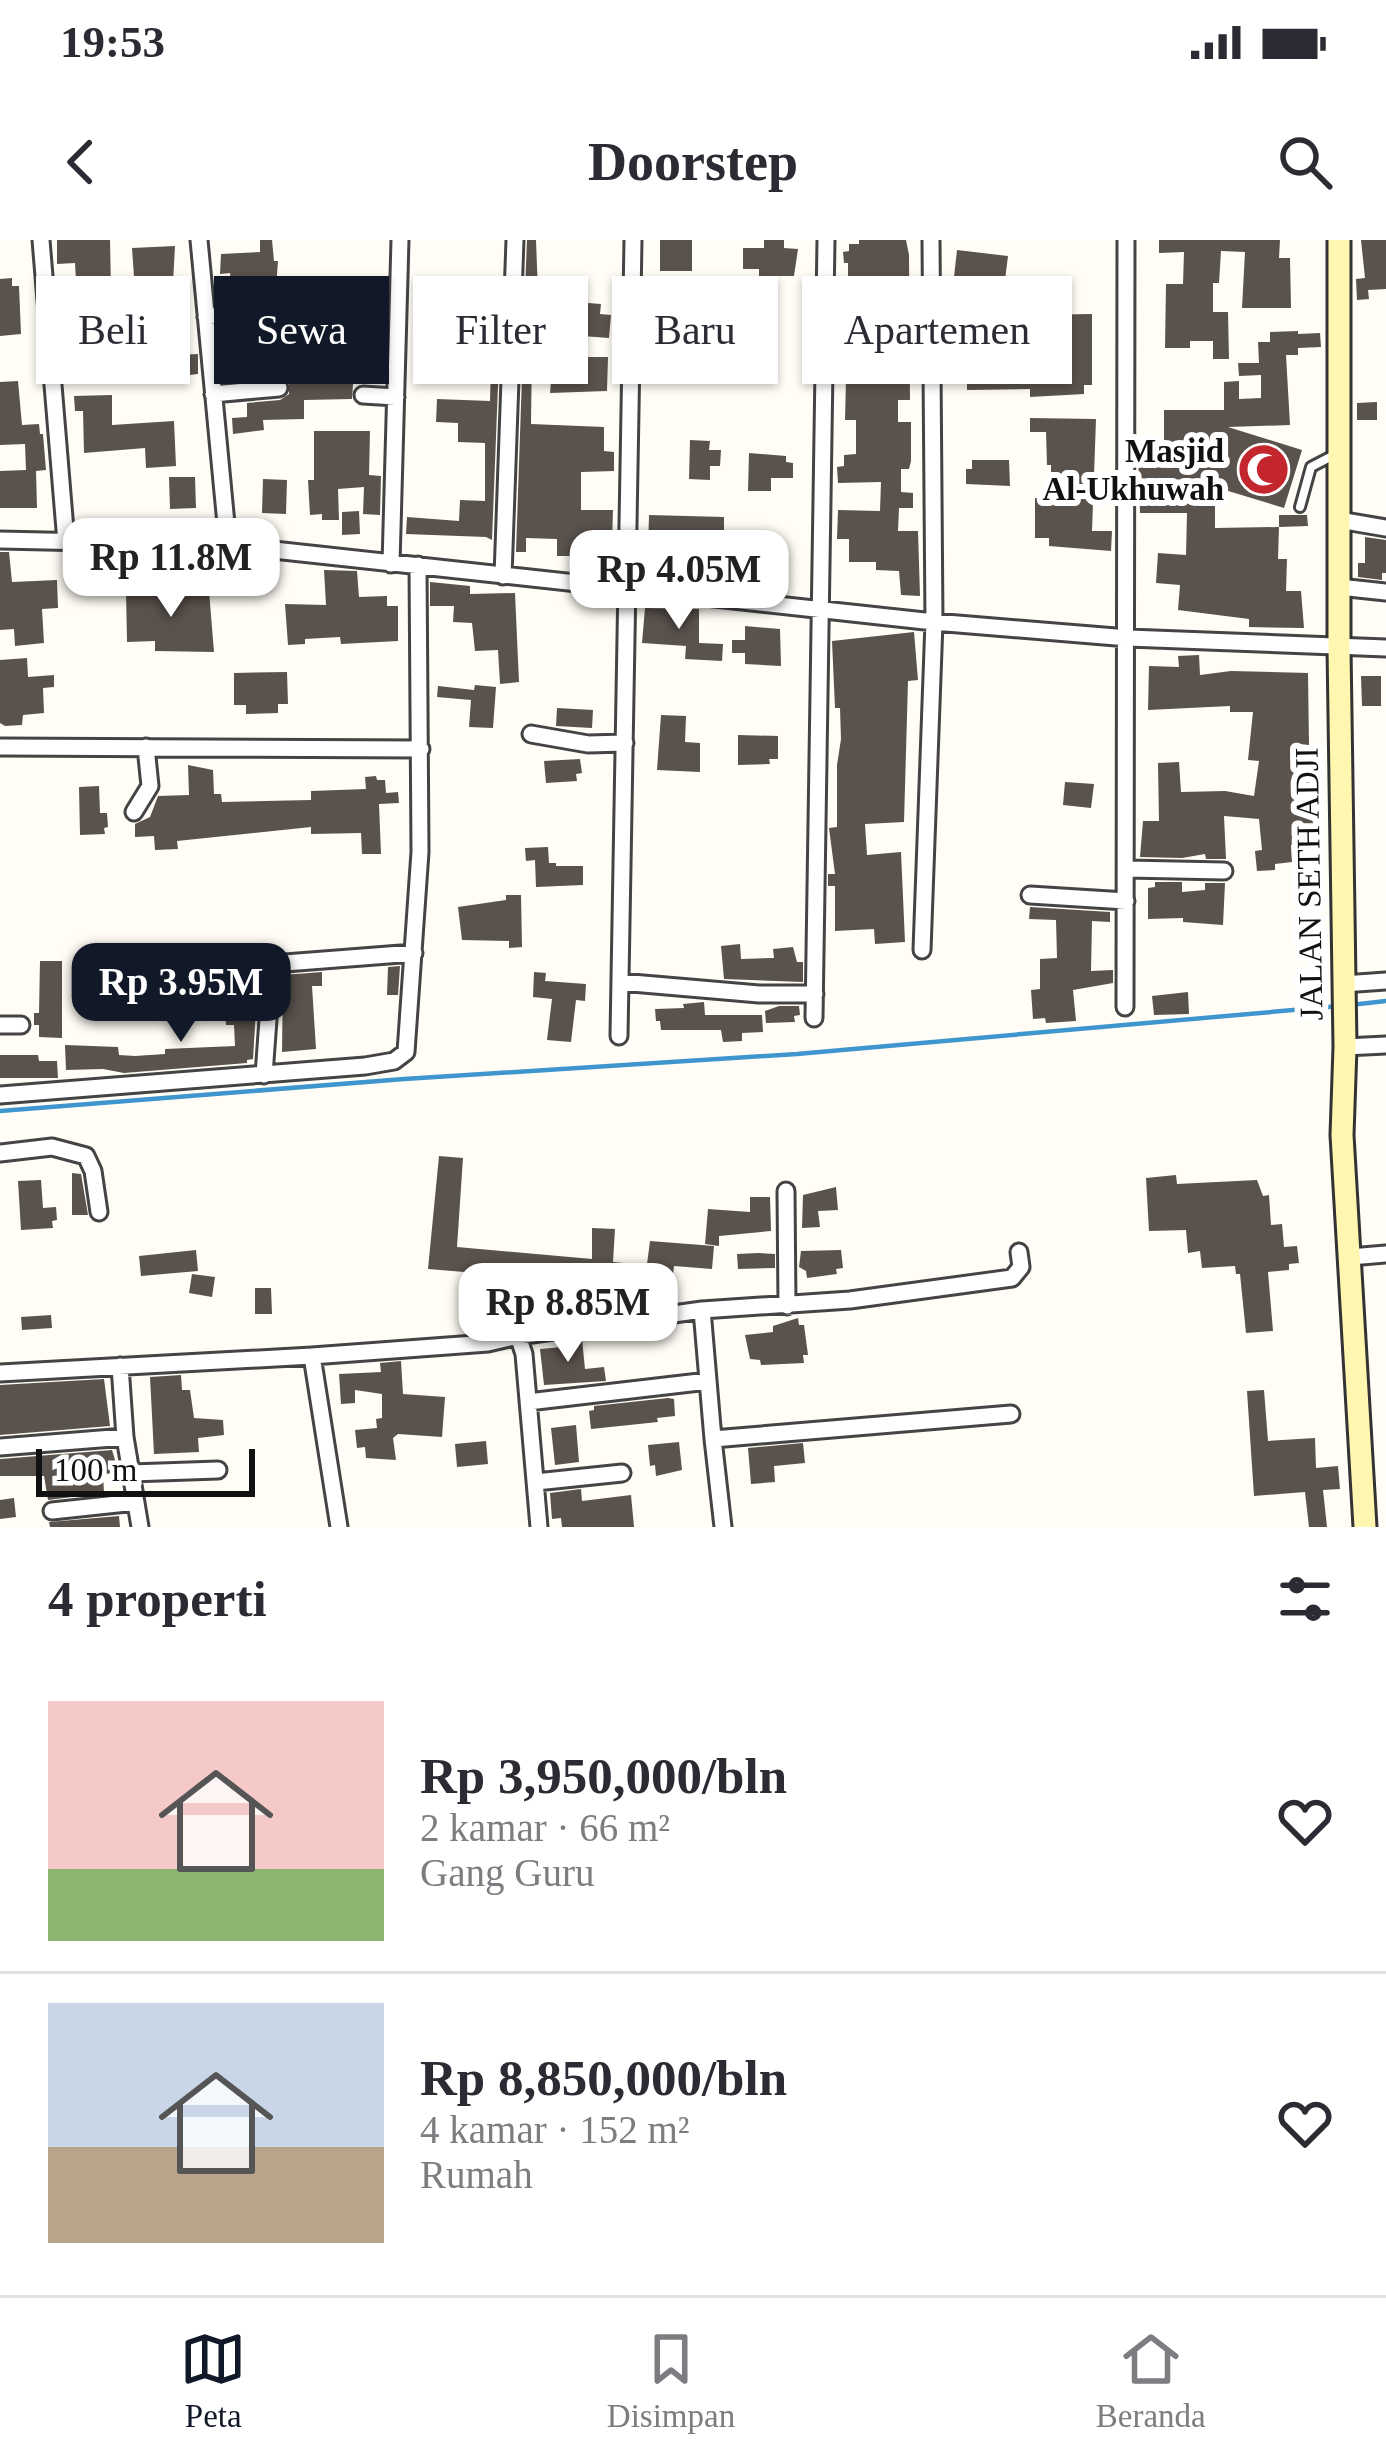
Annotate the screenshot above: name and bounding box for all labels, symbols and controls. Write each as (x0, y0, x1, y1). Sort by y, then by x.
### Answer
text: 19:53 (60, 17, 165, 67)
icon: back (48, 129, 114, 195)
icon: search (1272, 129, 1338, 195)
text: Doorstep (588, 132, 798, 192)
chip: Beli (36, 276, 190, 384)
chip: Sewa (214, 276, 389, 384)
chip: Filter (413, 276, 588, 384)
chip: Baru (612, 276, 778, 384)
chip: Apartemen (802, 276, 1072, 384)
place label: Masjid Al-Ukhuwah (1042, 433, 1224, 507)
mosque icon: Masjid Al-Ukhuwah (1235, 442, 1291, 498)
pin: Rp 11.8M (47, 518, 295, 620)
pin: Rp 4.05M (555, 530, 803, 632)
text: Rp 11.8M (90, 535, 252, 578)
text: Rp 4.05M (597, 547, 761, 590)
street label: JALAN SETH ADJI (1289, 747, 1329, 1021)
pin: Rp 3.95M (57, 943, 305, 1045)
text: Rp 3.95M (99, 960, 263, 1003)
pin: Rp 8.85M (444, 1263, 692, 1365)
text: Rp 8.85M (486, 1280, 650, 1323)
scale bar (36, 1443, 255, 1496)
text: 100 m (54, 1452, 137, 1488)
icon: filters (1272, 1566, 1338, 1632)
text: 4 properti (48, 1571, 267, 1627)
text: Rp 3,950,000/bln (420, 1748, 787, 1804)
icon: home (144, 1749, 288, 1893)
icon: heart (1272, 1788, 1338, 1854)
text: 2 kamar · 66 m² (420, 1806, 670, 1849)
text: Gang Guru (420, 1851, 594, 1894)
text: Rp 8,850,000/bln (420, 2050, 787, 2106)
icon: home (144, 2051, 288, 2195)
icon: heart (1272, 2090, 1338, 2156)
text: 4 kamar · 152 m² (420, 2108, 689, 2151)
text: Rumah (420, 2153, 533, 2196)
tab: Peta (180, 2326, 246, 2435)
tab: Disimpan (607, 2326, 735, 2435)
tab: Beranda (1096, 2326, 1206, 2435)

